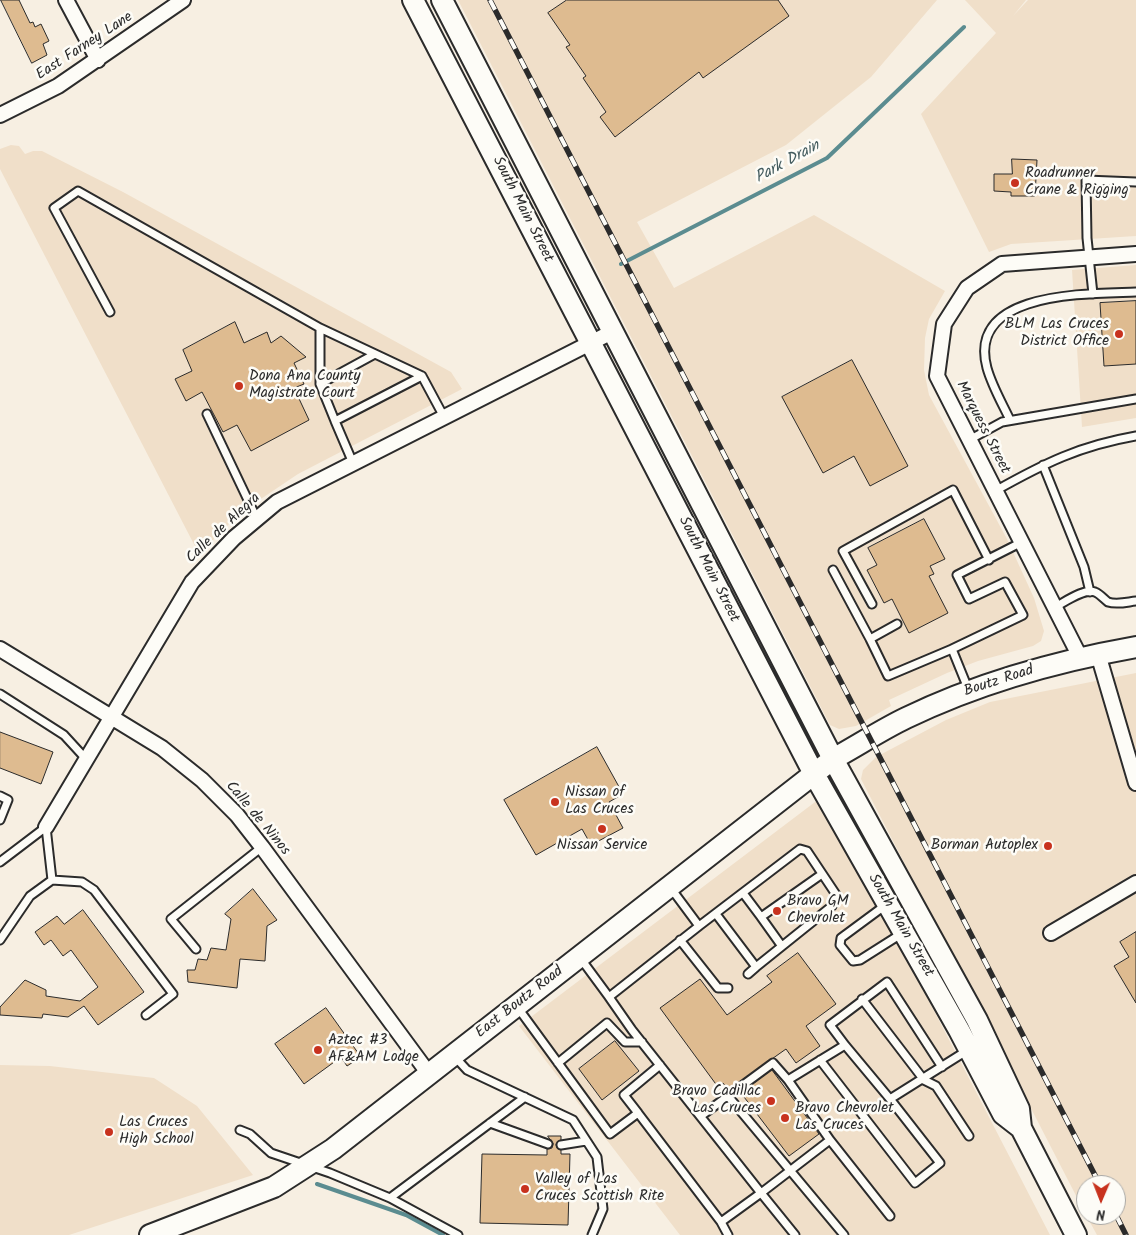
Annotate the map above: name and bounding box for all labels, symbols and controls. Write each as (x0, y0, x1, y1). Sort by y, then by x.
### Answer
street label: East Farney Lane (33, 9, 137, 85)
water label: Park Drain (752, 137, 824, 189)
street label: South Main Street (488, 154, 556, 266)
place label: Roadrunner Crane & Rigging (1025, 165, 1129, 200)
marker: Roadrunner Crane & Rigging (1009, 177, 1021, 189)
place label: BLM Las Cruces District Office (1005, 316, 1109, 351)
marker: BLM Las Cruces District Office (1113, 328, 1125, 340)
place label: Dona Ana County Magistrate Court (249, 368, 361, 403)
street label: Marquess Street (951, 379, 1013, 477)
marker: Dona Ana County Magistrate Court (233, 380, 245, 392)
street label: Calle de Alegra (183, 490, 265, 568)
street label: South Main Street (674, 514, 742, 626)
street label: Boutz Road (962, 662, 1036, 702)
street label: Calle de Ninos (221, 778, 293, 860)
place label: Nissan of Las Cruces (565, 784, 634, 819)
marker: Nissan of Las Cruces (549, 796, 561, 808)
marker: Nissan Service (596, 823, 608, 835)
place label: Nissan Service (557, 837, 647, 855)
place label: Borman Autoplex (931, 837, 1038, 855)
marker: Borman Autoplex (1042, 840, 1054, 852)
street label: South Main Street (863, 871, 937, 981)
place label: Bravo GM Chevrolet (787, 893, 849, 928)
marker: Bravo GM Chevrolet (771, 905, 783, 917)
street label: East Boutz Road (473, 963, 567, 1043)
place label: Aztec #3 AF&AM Lodge (328, 1032, 419, 1067)
marker: Aztec #3 AF&AM Lodge (312, 1044, 324, 1056)
place label: Bravo Cadillac Las Cruces (672, 1083, 761, 1118)
marker: Bravo Cadillac Las Cruces (765, 1095, 777, 1107)
place label: Bravo Chevrolet Las Cruces (795, 1100, 894, 1135)
marker: Bravo Chevrolet Las Cruces (779, 1112, 791, 1124)
place label: Las Cruces High School (119, 1114, 194, 1149)
marker: Las Cruces High School (103, 1126, 115, 1138)
place label: Valley of Las Cruces Scottish Rite (535, 1171, 664, 1206)
north arrow (1076, 1175, 1126, 1225)
marker: Valley of Las Cruces Scottish Rite (519, 1183, 531, 1195)
text: N (1096, 1203, 1105, 1225)

